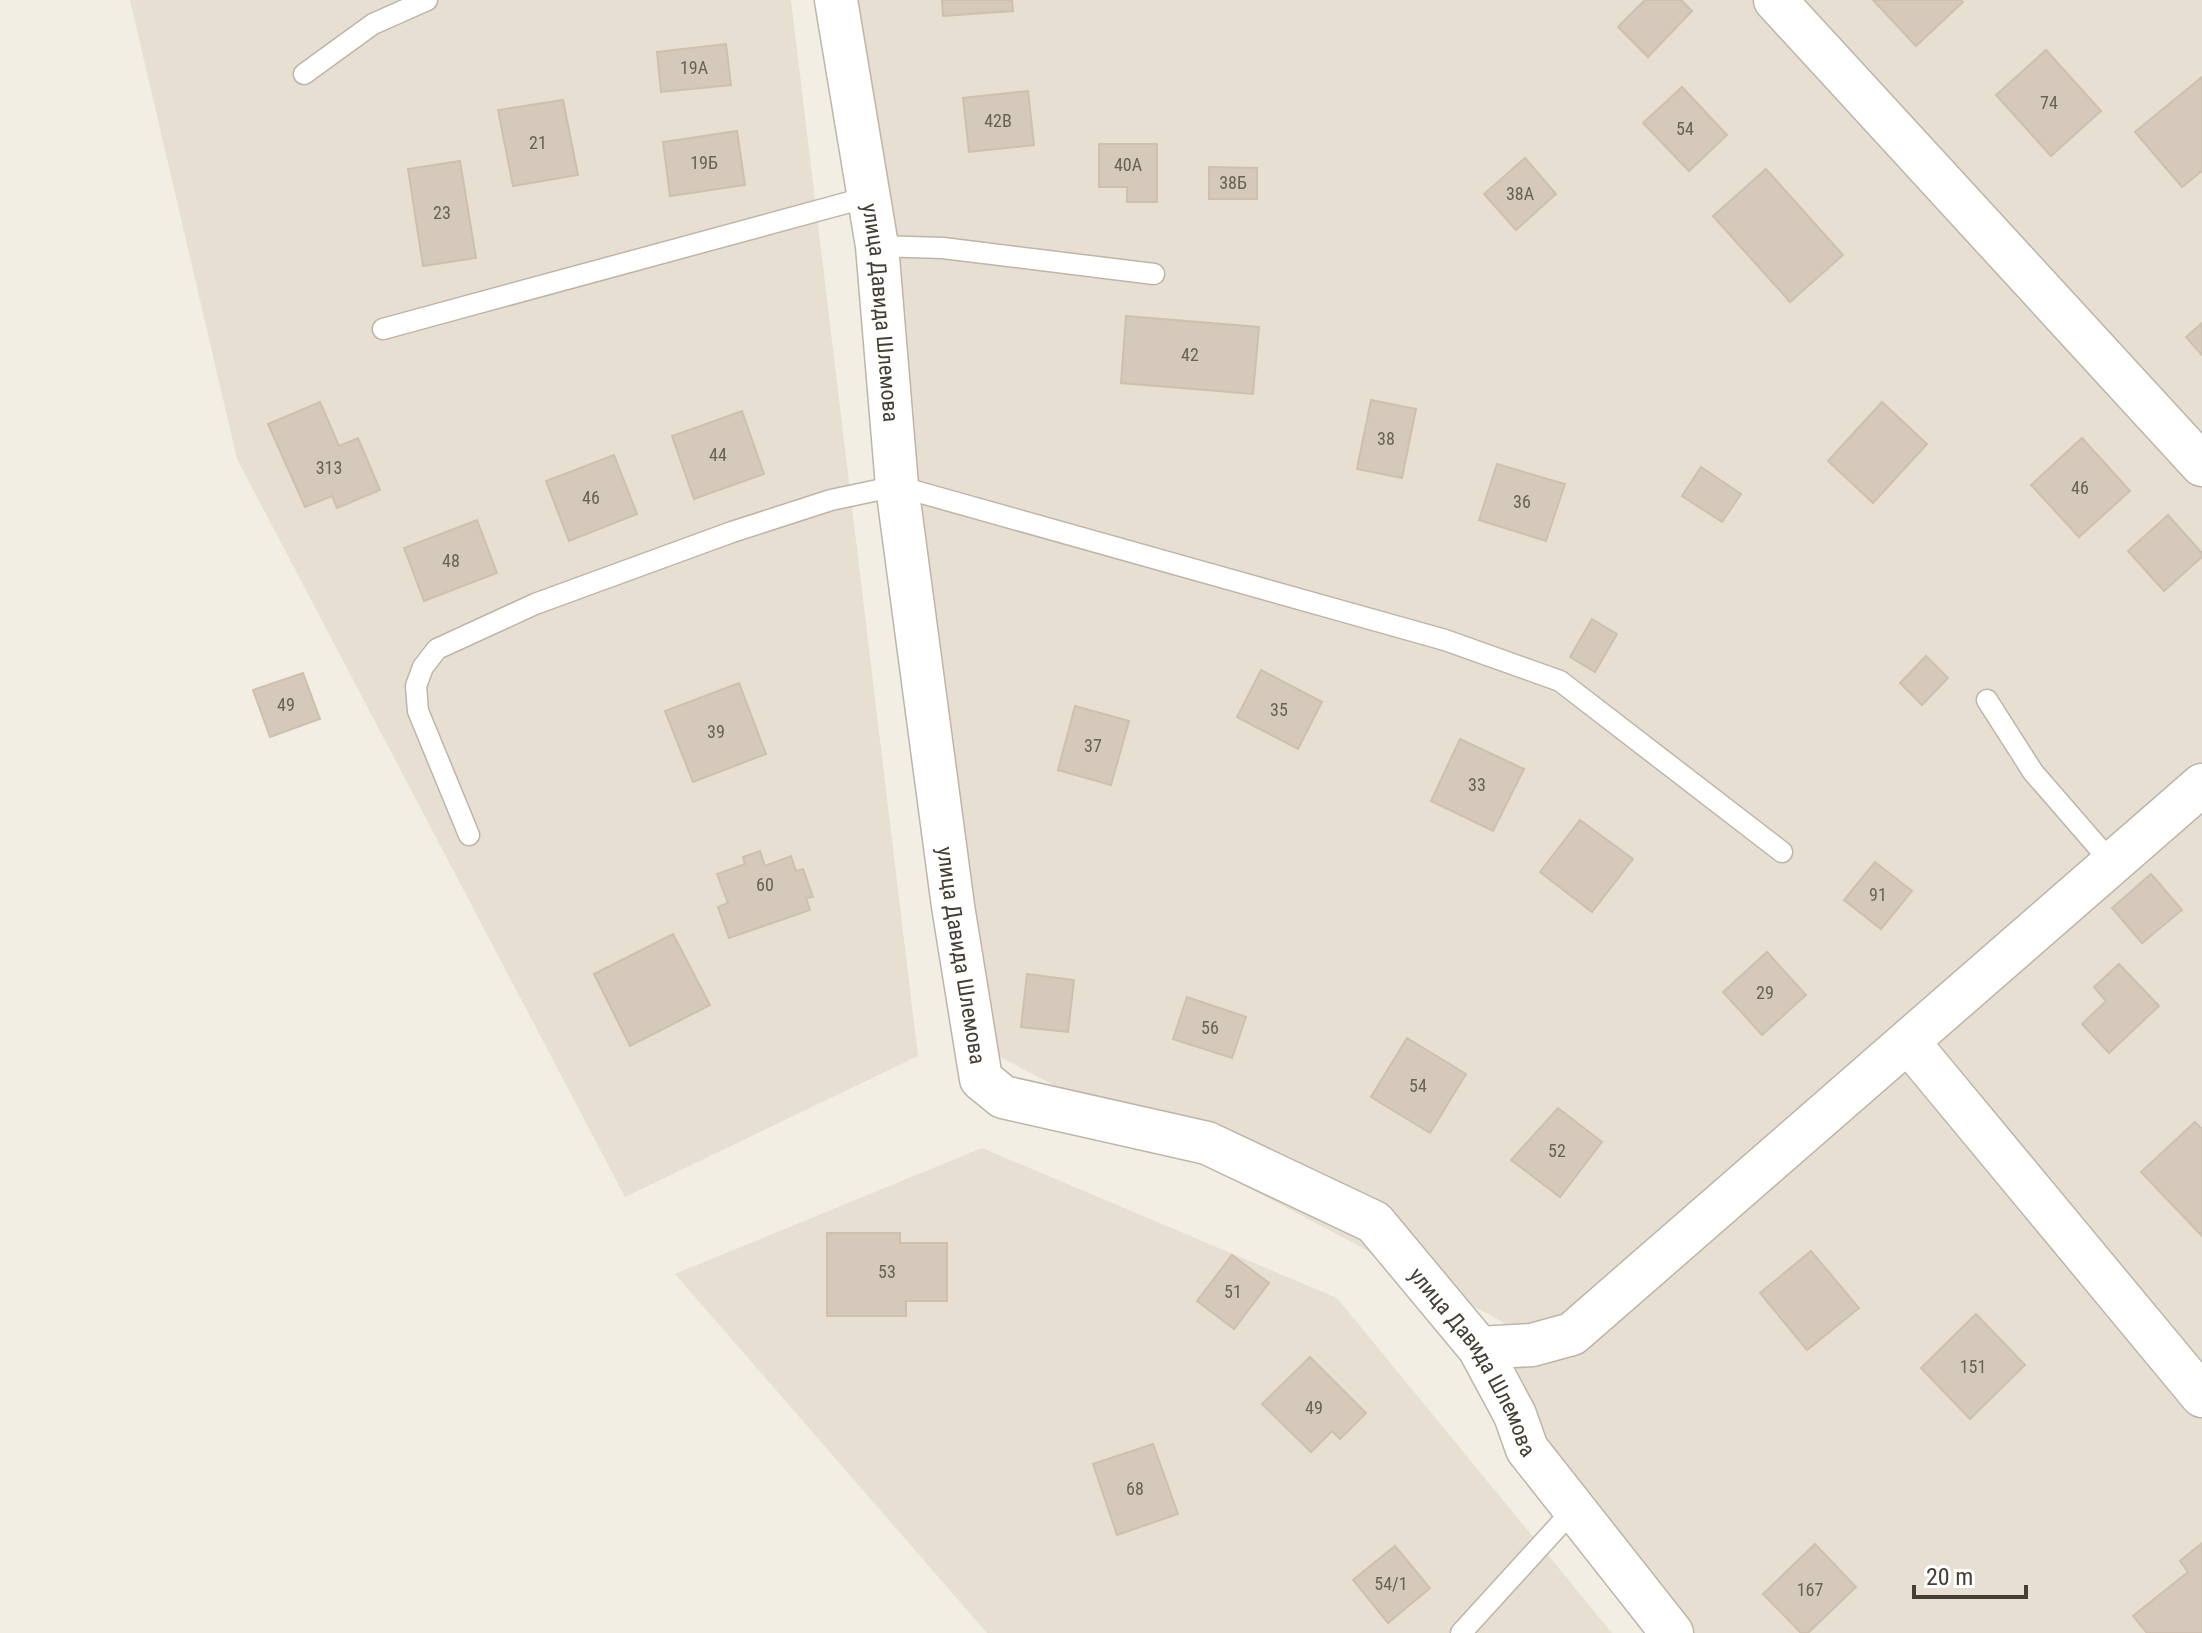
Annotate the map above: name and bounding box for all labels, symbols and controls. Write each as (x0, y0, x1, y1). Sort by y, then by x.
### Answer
house number: 19А (680, 57, 709, 78)
house number: 74 (2040, 92, 2058, 113)
house number: 42В (984, 110, 1012, 131)
house number: 54 (1676, 118, 1694, 139)
house number: 21 (529, 132, 547, 153)
house number: 19Б (690, 152, 718, 173)
house number: 40А (1114, 154, 1143, 175)
house number: 38Б (1219, 172, 1247, 193)
house number: 38А (1506, 183, 1535, 204)
street label: улица Давида Шлемова (857, 201, 904, 423)
house number: 23 (433, 202, 451, 223)
house number: 42 (1181, 344, 1199, 365)
house number: 38 (1377, 428, 1395, 449)
house number: 44 (709, 444, 727, 465)
house number: 313 (316, 457, 342, 478)
house number: 46 (2071, 477, 2089, 498)
house number: 46 (582, 487, 600, 508)
house number: 36 (1513, 491, 1531, 512)
house number: 48 (442, 550, 460, 571)
house number: 49 (277, 694, 295, 715)
house number: 35 (1270, 699, 1288, 720)
house number: 39 (707, 721, 725, 742)
house number: 37 (1084, 735, 1102, 756)
house number: 33 (1468, 774, 1486, 795)
street label: улица Давида Шлемова (932, 845, 990, 1066)
house number: 60 (756, 874, 774, 895)
house number: 91 (1869, 884, 1887, 905)
house number: 29 (1756, 982, 1774, 1003)
house number: 56 (1201, 1017, 1219, 1038)
house number: 54 (1409, 1075, 1427, 1096)
house number: 52 (1548, 1140, 1566, 1161)
house number: 53 (878, 1261, 896, 1282)
street label: улица Давида Шлемова (1404, 1262, 1540, 1462)
house number: 51 (1224, 1281, 1242, 1302)
house number: 151 (1960, 1356, 1986, 1377)
house number: 49 (1305, 1397, 1323, 1418)
house number: 68 (1126, 1478, 1144, 1499)
scale bar (1914, 1549, 2026, 1599)
text: 20 m (1926, 1563, 1973, 1591)
house number: 54/1 (1374, 1573, 1408, 1594)
house number: 167 (1797, 1579, 1823, 1600)

